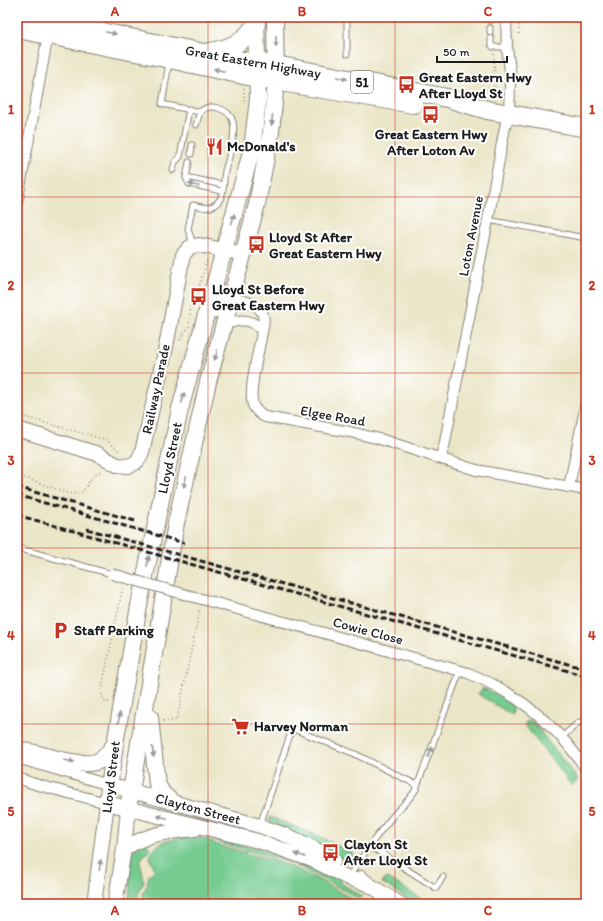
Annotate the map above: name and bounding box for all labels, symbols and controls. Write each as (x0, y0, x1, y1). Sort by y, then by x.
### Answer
text: A (110, 4, 120, 19)
text: B (298, 4, 307, 19)
text: C (484, 4, 493, 19)
one-way arrow (104, 31, 117, 37)
one-way arrow (273, 35, 279, 48)
scale bar (437, 38, 507, 64)
street label: Great Eastern Highway (184, 42, 323, 82)
text: 50 m (443, 45, 469, 59)
one-way arrow (213, 67, 225, 73)
place label: Great Eastern Hwy After Lloyd St (418, 69, 532, 102)
road number: 51 (351, 71, 373, 93)
one-way arrow (336, 75, 348, 81)
bus stop icon: Great Eastern Hwy After Lloyd St (396, 75, 416, 95)
text: 1 (8, 102, 14, 117)
text: 1 (589, 102, 595, 117)
bus stop icon: Great Eastern Hwy After Loton Av (421, 104, 441, 124)
one-way arrow (269, 114, 276, 126)
place label: Great Eastern Hwy After Loton Av (375, 126, 488, 159)
restaurant icon: McDonald's (204, 136, 224, 156)
place label: McDonald's (227, 138, 296, 155)
one-way arrow (188, 182, 200, 188)
street label: Loton Avenue (455, 194, 487, 278)
one-way arrow (230, 213, 236, 225)
place label: Lloyd St After Great Eastern Hwy (269, 229, 382, 262)
bus stop icon: Lloyd St After Great Eastern Hwy (246, 235, 266, 255)
text: 2 (8, 278, 15, 293)
text: 2 (589, 278, 596, 293)
place label: Lloyd St Before Great Eastern Hwy (212, 281, 325, 314)
bus stop icon: Lloyd St Before Great Eastern Hwy (189, 287, 209, 307)
street label: Railway Parade (138, 342, 174, 435)
one-way arrow (213, 350, 219, 362)
one-way arrow (180, 392, 186, 404)
street label: Elgee Road (299, 402, 367, 430)
street label: Lloyd Street (154, 421, 186, 495)
text: 3 (7, 453, 15, 468)
text: 3 (588, 453, 596, 468)
one-way arrow (182, 476, 188, 488)
one-way arrow (145, 555, 151, 568)
street label: Cowie Close (331, 613, 405, 649)
parking icon: Staff Parking (51, 620, 71, 640)
place label: Staff Parking (74, 622, 155, 639)
text: 4 (7, 628, 15, 643)
text: 4 (588, 628, 596, 643)
one-way arrow (116, 712, 122, 725)
supermarket icon: Harvey Norman (231, 716, 251, 736)
place label: Harvey Norman (254, 718, 348, 735)
street label: Lloyd Street (98, 740, 124, 814)
one-way arrow (150, 746, 156, 758)
one-way arrow (427, 746, 433, 758)
one-way arrow (63, 758, 75, 764)
street label: Clayton Street (153, 789, 243, 829)
text: 5 (8, 804, 15, 819)
text: 5 (589, 804, 596, 819)
one-way arrow (155, 814, 167, 820)
place label: Clayton St After Lloyd St (343, 836, 428, 869)
bus stop icon: Clayton St After Lloyd St (321, 842, 341, 862)
one-way arrow (294, 852, 306, 858)
one-way arrow (97, 859, 103, 871)
text: A (110, 903, 120, 918)
text: B (298, 903, 307, 918)
text: C (484, 903, 493, 918)

